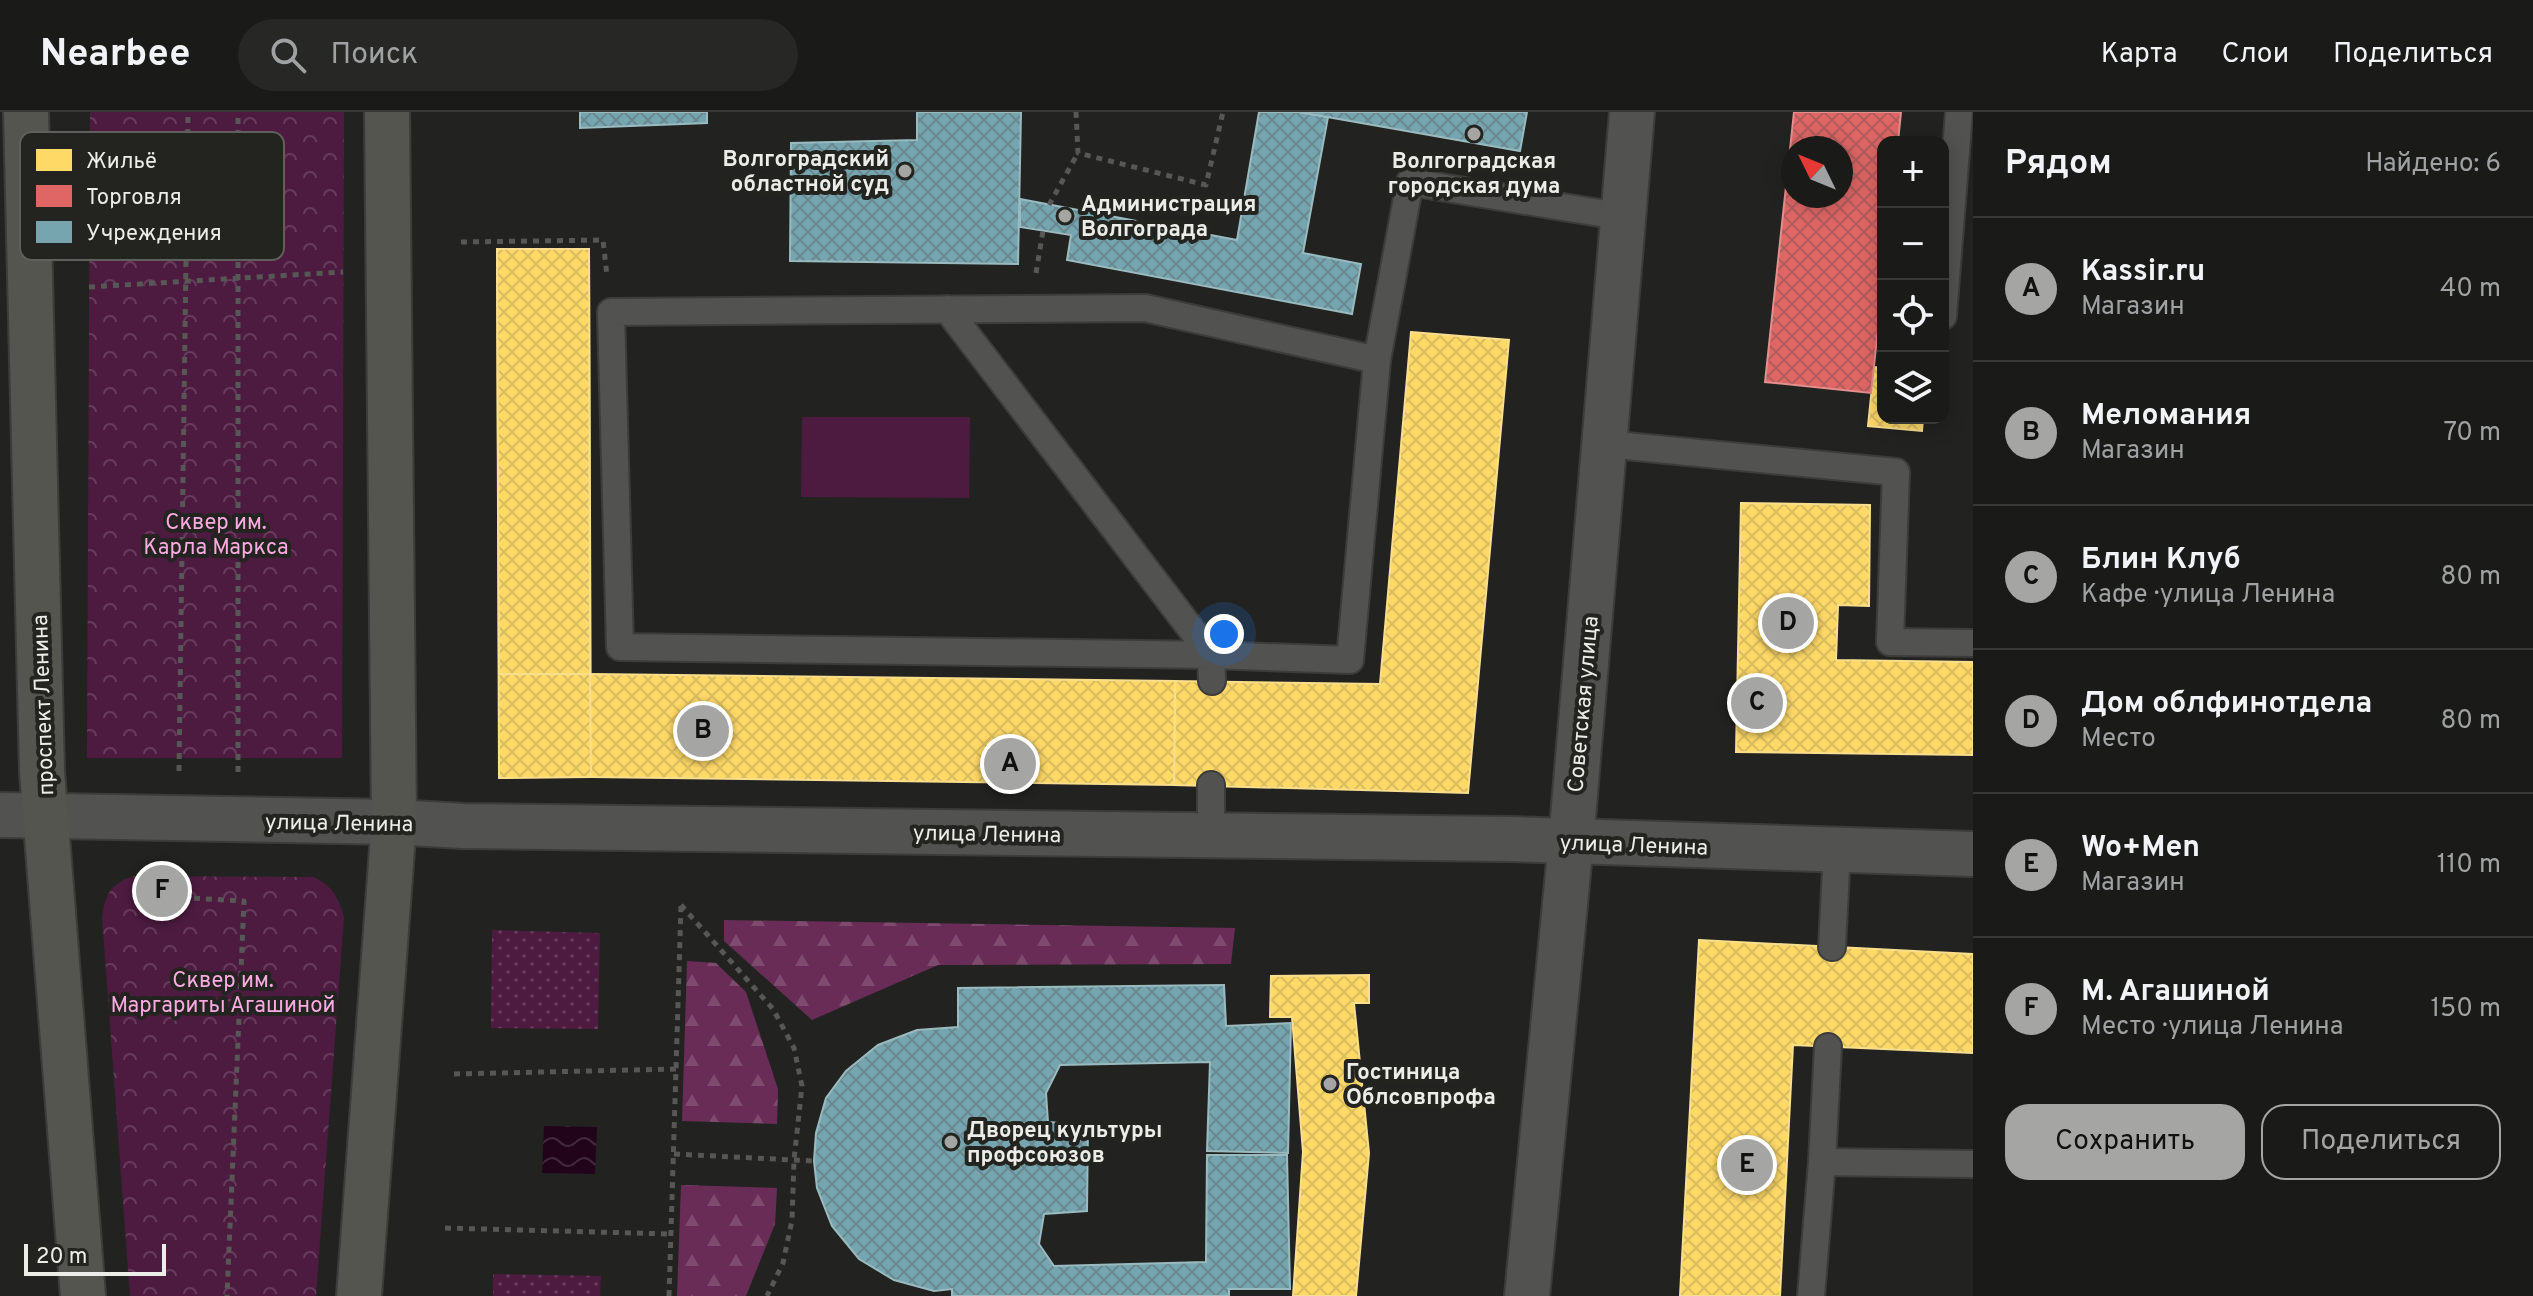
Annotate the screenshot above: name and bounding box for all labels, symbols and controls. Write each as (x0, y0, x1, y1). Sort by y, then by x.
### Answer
search box (238, 19, 798, 91)
text: Nearbee (40, 31, 190, 80)
icon: search (266, 33, 310, 77)
text: Поиск (330, 37, 418, 74)
text: Карта (2101, 37, 2177, 73)
text: Слои (2221, 37, 2289, 73)
text: Поделиться (2333, 37, 2493, 73)
marker: Волгоградская городская дума (1465, 125, 1483, 143)
legend (20, 132, 284, 260)
north arrow (1781, 136, 1853, 208)
map controls (1877, 136, 1949, 424)
button: + (1877, 136, 1949, 208)
text: Рядом (2005, 143, 2112, 186)
place label: Волгоградский областной суд (722, 147, 889, 199)
text: Найдено: 6 (2365, 148, 2501, 181)
text: Жильё (86, 149, 157, 176)
place label: Волгоградская городская дума (1388, 149, 1560, 201)
marker: Волгоградский областной суд (896, 162, 914, 180)
text: Торговля (86, 185, 182, 212)
place label: Администрация Волгограда (1081, 192, 1256, 244)
marker: Администрация Волгограда (1056, 207, 1074, 225)
button: − (1877, 208, 1949, 280)
text: Учреждения (86, 221, 222, 248)
text: Kassir.ru (2081, 254, 2205, 291)
text: A (2022, 273, 2040, 306)
text: 40 m (2440, 273, 2501, 306)
button: locate (1877, 280, 1949, 352)
text: Магазин (2081, 291, 2185, 324)
button: layers (1877, 352, 1949, 424)
text: Меломания (2081, 398, 2251, 435)
text: B (2022, 417, 2040, 450)
text: 70 m (2443, 417, 2501, 450)
text: Магазин (2081, 435, 2185, 468)
park label: Сквер им. Карла Маркса (143, 510, 289, 562)
text: Блин Клуб (2081, 542, 2241, 579)
text: C (2023, 561, 2039, 594)
text: 80 m (2441, 561, 2501, 594)
text: Кафе · улица Ленина (2081, 579, 2335, 612)
pin: D (1762, 593, 1814, 653)
street label: проспект Ленина (28, 614, 61, 796)
your location (1204, 614, 1244, 654)
street label: Советская улица (1563, 615, 1606, 794)
pin: C (1731, 673, 1783, 733)
text: Дом облфинотдела (2081, 686, 2372, 723)
pin: B (677, 701, 729, 761)
text: D (2022, 705, 2040, 738)
text: 80 m (2441, 705, 2501, 738)
text: Место (2081, 723, 2156, 756)
pin: A (984, 734, 1036, 794)
street label: улица Ленина (265, 810, 413, 839)
street label: улица Ленина (913, 821, 1061, 850)
street label: улица Ленина (1559, 830, 1709, 863)
text: Wo+Men (2081, 830, 2200, 867)
text: E (2023, 849, 2039, 882)
text: 110 m (2437, 849, 2501, 882)
pin: F (136, 861, 188, 921)
text: Магазин (2081, 867, 2185, 900)
park label: Сквер им. Маргариты Агашиной (111, 968, 335, 1020)
text: М. Агашиной (2081, 974, 2270, 1011)
text: F (2024, 993, 2038, 1026)
text: 150 m (2430, 993, 2501, 1026)
text: Место · улица Ленина (2081, 1011, 2344, 1044)
place label: Гостиница Облсовпрофа (1346, 1060, 1496, 1112)
marker: Гостиница Облсовпрофа (1321, 1075, 1339, 1093)
button: Сохранить (2005, 1104, 2245, 1180)
button: Поделиться (2261, 1104, 2501, 1180)
place label: Дворец культуры профсоюзов (967, 1118, 1162, 1170)
marker: Дворец культуры профсоюзов (942, 1133, 960, 1151)
pin: E (1721, 1135, 1773, 1195)
scale bar (24, 1240, 166, 1276)
text: 20 m (36, 1244, 87, 1271)

